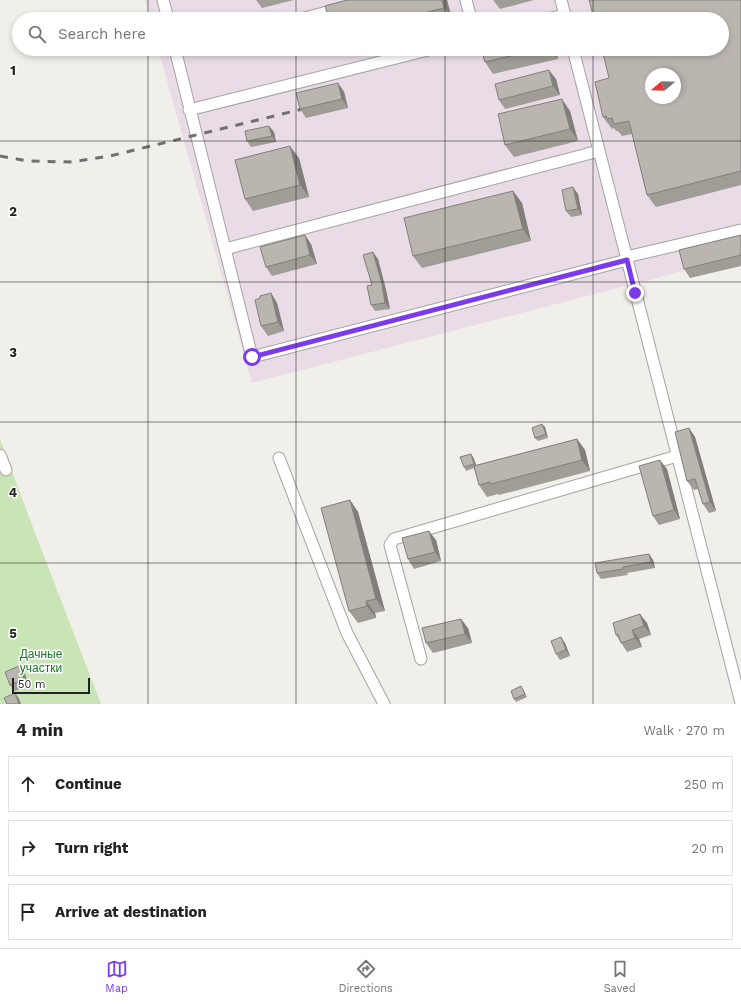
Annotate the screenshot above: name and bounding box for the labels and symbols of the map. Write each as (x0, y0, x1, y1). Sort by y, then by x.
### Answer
text: 1 (10, 63, 16, 78)
north arrow (645, 68, 681, 104)
text: 2 (9, 204, 17, 219)
route end (626, 284, 644, 302)
text: 3 (9, 345, 17, 360)
route start (243, 348, 261, 366)
text: 4 (9, 485, 18, 500)
text: 5 (9, 626, 17, 641)
park label: Дачные участки (20, 647, 63, 675)
scale bar (12, 676, 90, 695)

